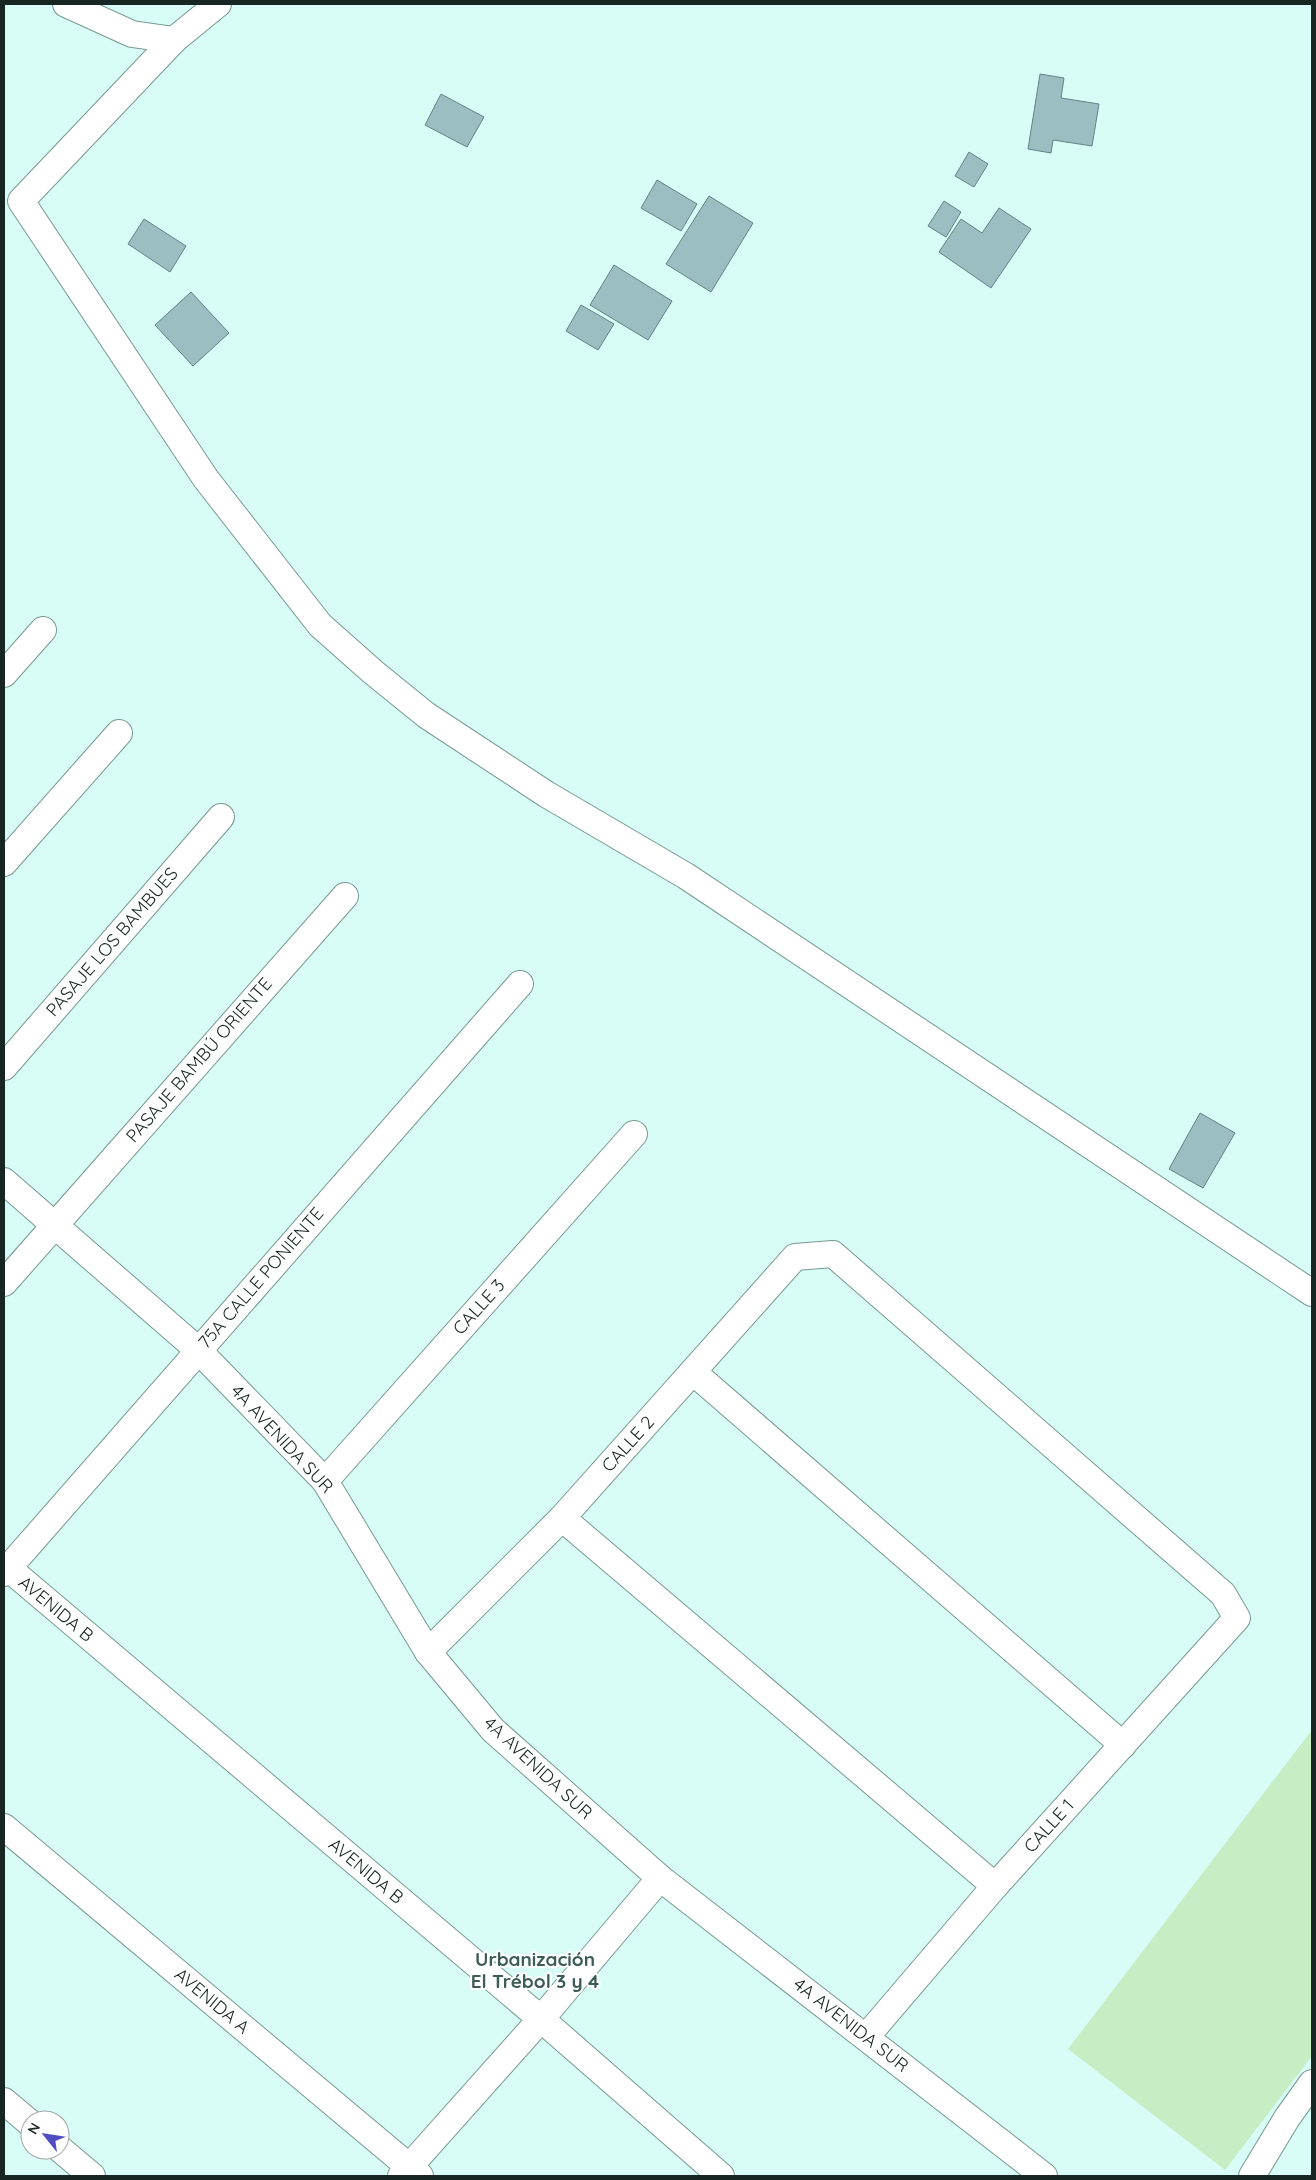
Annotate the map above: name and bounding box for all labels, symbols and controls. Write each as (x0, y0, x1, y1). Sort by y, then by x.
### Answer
street label: PASAJE LOS BAMBUES (41, 862, 183, 1021)
street label: PASAJE BAMBÚ ORIENTE (121, 972, 277, 1147)
street label: 75A CALLE PONIENTE (193, 1202, 328, 1353)
street label: CALLE 3 (448, 1274, 510, 1339)
street label: 4A AVENIDA SUR (226, 1380, 339, 1498)
street label: CALLE 2 (596, 1411, 659, 1477)
street label: AVENIDA B (14, 1571, 99, 1647)
street label: 4A AVENIDA SUR (479, 1711, 597, 1824)
street label: CALLE 1 (1019, 1794, 1079, 1857)
street label: AVENIDA B (324, 1833, 409, 1909)
district label: Urbanización El Trébol 3 y 4 (471, 1947, 599, 1993)
street label: AVENIDA A (170, 1963, 255, 2039)
street label: 4A AVENIDA SUR (789, 1972, 914, 2077)
north arrow (20, 2110, 70, 2160)
text: N (23, 2120, 44, 2137)

